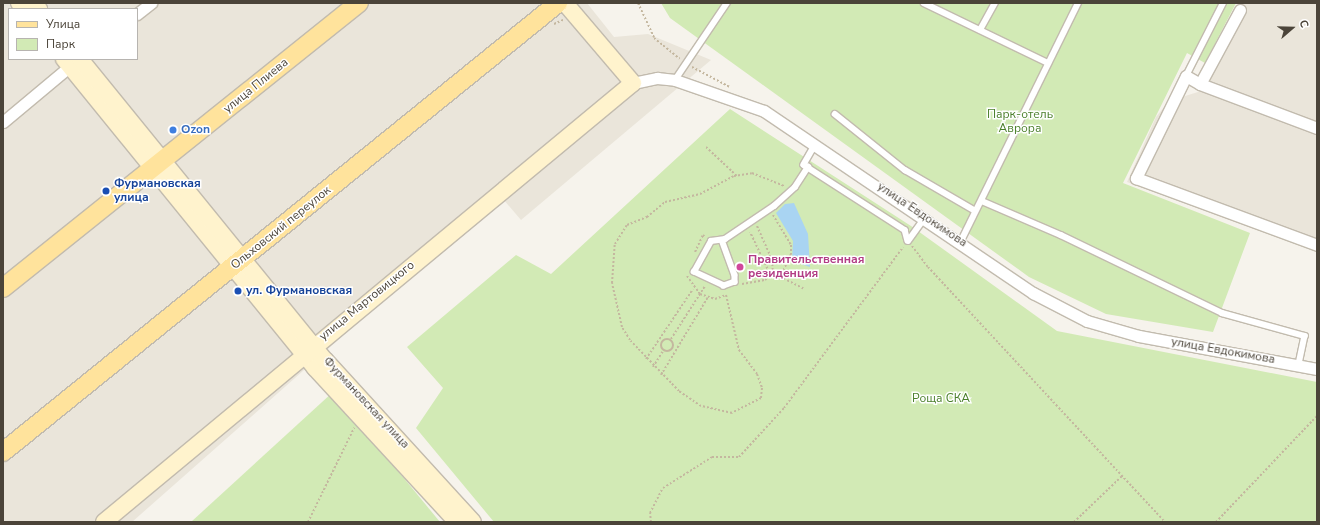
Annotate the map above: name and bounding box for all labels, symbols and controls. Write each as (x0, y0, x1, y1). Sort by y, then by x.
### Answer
legend (8, 8, 138, 60)
north arrow (1272, 8, 1312, 48)
text: Улица (46, 16, 80, 32)
text: С (1295, 18, 1312, 30)
text: Парк (46, 36, 75, 52)
street label: улица Плиева (221, 56, 291, 116)
park label: Парк-отель Аврора (987, 108, 1053, 136)
place label: Ozon (181, 123, 210, 137)
marker: Ozon (168, 125, 178, 135)
place label: Фурмановская улица (114, 177, 201, 205)
street label: улица Евдокимова (874, 180, 970, 250)
street label: Ольховский переулок (228, 183, 334, 273)
marker: Фурмановская улица (101, 186, 111, 196)
place label: Правительственная резиденция (748, 253, 865, 281)
street label: улица Мартовицкого (316, 258, 418, 344)
marker: Правительственная резиденция (735, 262, 745, 272)
place label: ул. Фурмановская (246, 284, 352, 298)
marker: ул. Фурмановская (233, 286, 243, 296)
street label: улица Евдокимова (1170, 335, 1276, 367)
street label: Фурмановская улица (320, 354, 412, 452)
park label: Роща СКА (912, 392, 970, 406)

